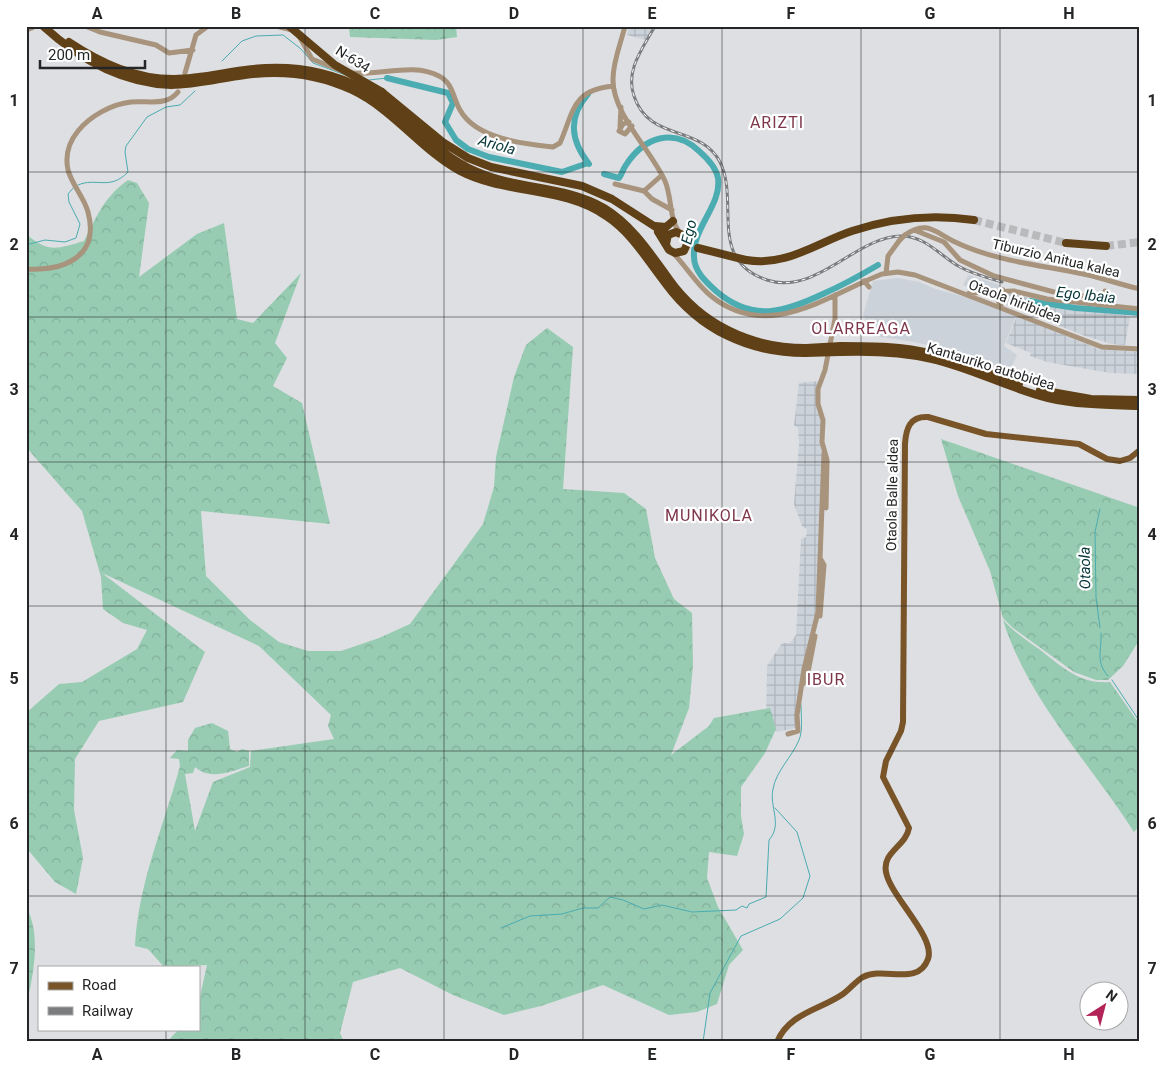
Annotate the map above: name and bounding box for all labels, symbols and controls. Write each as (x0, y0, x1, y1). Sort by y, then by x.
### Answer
text: A (92, 4, 103, 23)
text: B (231, 4, 241, 23)
text: C (370, 4, 380, 23)
text: D (509, 4, 519, 23)
text: E (648, 4, 657, 23)
text: F (787, 4, 796, 23)
text: G (925, 4, 936, 23)
text: H (1063, 4, 1075, 23)
scale bar (40, 38, 145, 70)
street label: N-634 (333, 42, 373, 76)
text: 200 m (48, 46, 90, 64)
text: 1 (9, 91, 19, 110)
text: 1 (1147, 91, 1157, 110)
district label: ARIZTI (750, 113, 804, 132)
water label: Ariola (475, 131, 518, 159)
water label: Ego (677, 218, 701, 246)
text: 2 (9, 235, 19, 254)
text: 2 (1147, 235, 1157, 254)
street label: Tiburzio Anitua kalea (991, 236, 1121, 280)
street label: Otaola hiribidea (966, 276, 1064, 326)
water label: Ego Ibaia (1055, 283, 1117, 307)
district label: OLARREAGA (811, 319, 911, 338)
street label: Kantauriko autobidea (925, 339, 1057, 393)
text: 3 (9, 380, 19, 399)
text: 3 (1147, 380, 1157, 399)
street label: Otaola Balle aldea (883, 439, 901, 551)
district label: MUNIKOLA (665, 506, 753, 525)
text: 4 (9, 525, 19, 544)
text: 4 (1147, 525, 1157, 544)
water label: Otaola (1076, 547, 1094, 589)
text: 5 (9, 669, 19, 688)
text: 5 (1147, 669, 1157, 688)
district label: IBUR (807, 670, 845, 689)
text: 6 (9, 814, 19, 833)
text: 6 (1147, 814, 1157, 833)
text: 7 (9, 959, 19, 978)
text: 7 (1147, 959, 1157, 978)
legend (38, 966, 200, 1030)
text: Road (82, 976, 116, 994)
north arrow (1078, 980, 1128, 1030)
text: N (1103, 986, 1120, 1005)
text: Railway (82, 1002, 133, 1020)
text: A (92, 1045, 103, 1064)
text: B (231, 1045, 241, 1064)
text: C (370, 1045, 380, 1064)
text: D (509, 1045, 519, 1064)
text: E (648, 1045, 657, 1064)
text: F (787, 1045, 796, 1064)
text: G (925, 1045, 936, 1064)
text: H (1063, 1045, 1075, 1064)

